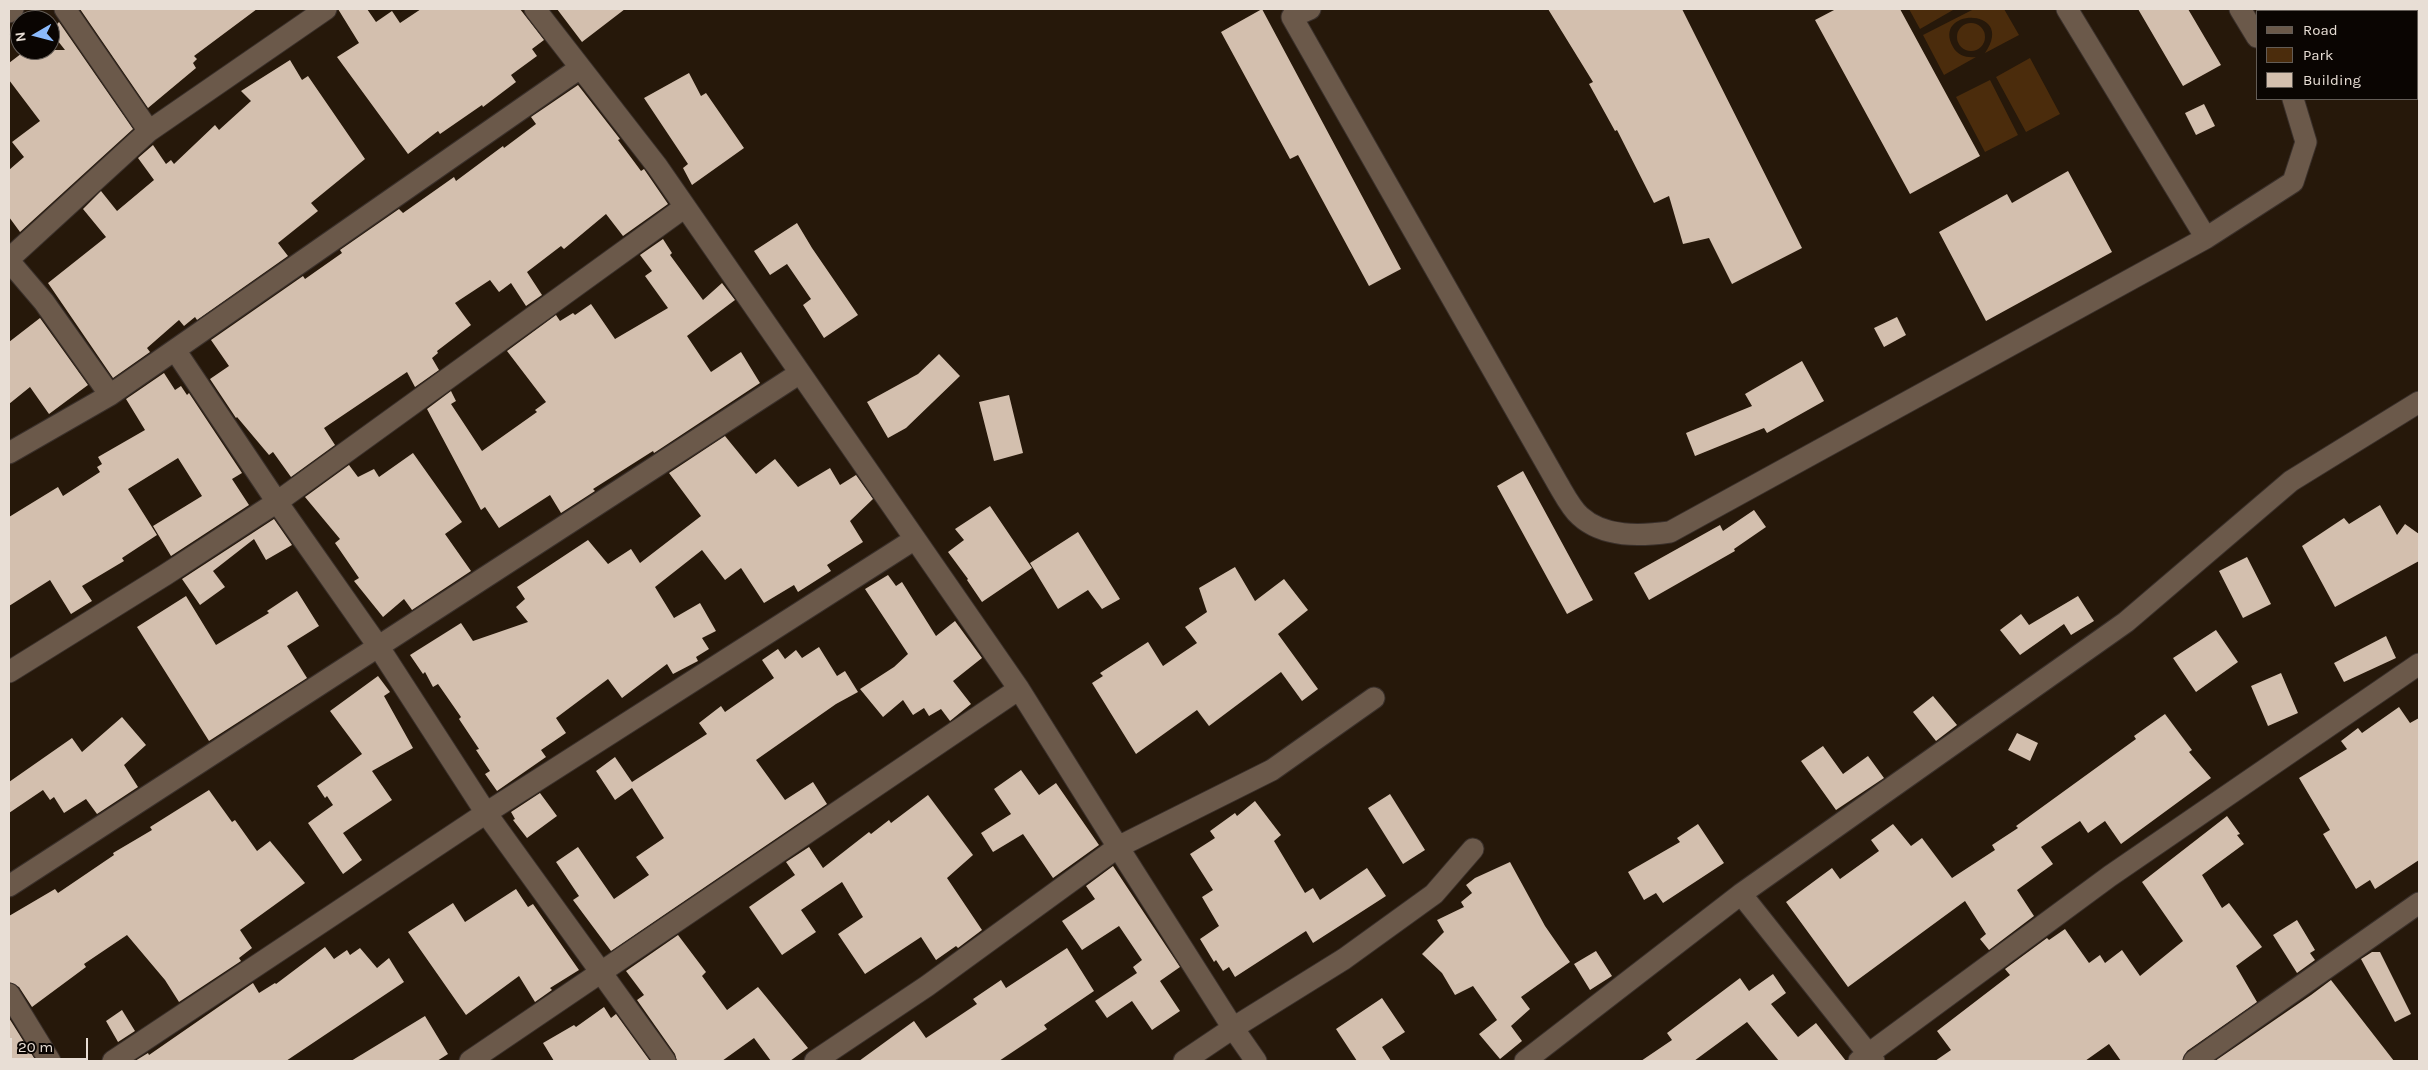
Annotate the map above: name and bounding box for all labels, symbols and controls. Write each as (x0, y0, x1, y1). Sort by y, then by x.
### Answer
north arrow (10, 10, 60, 60)
legend (2256, 10, 2418, 100)
text: Road (2303, 21, 2338, 39)
text: N (12, 31, 30, 43)
text: Park (2303, 46, 2333, 64)
text: Building (2303, 71, 2361, 89)
scale bar (12, 1028, 90, 1060)
text: 20 m (18, 1038, 53, 1056)

